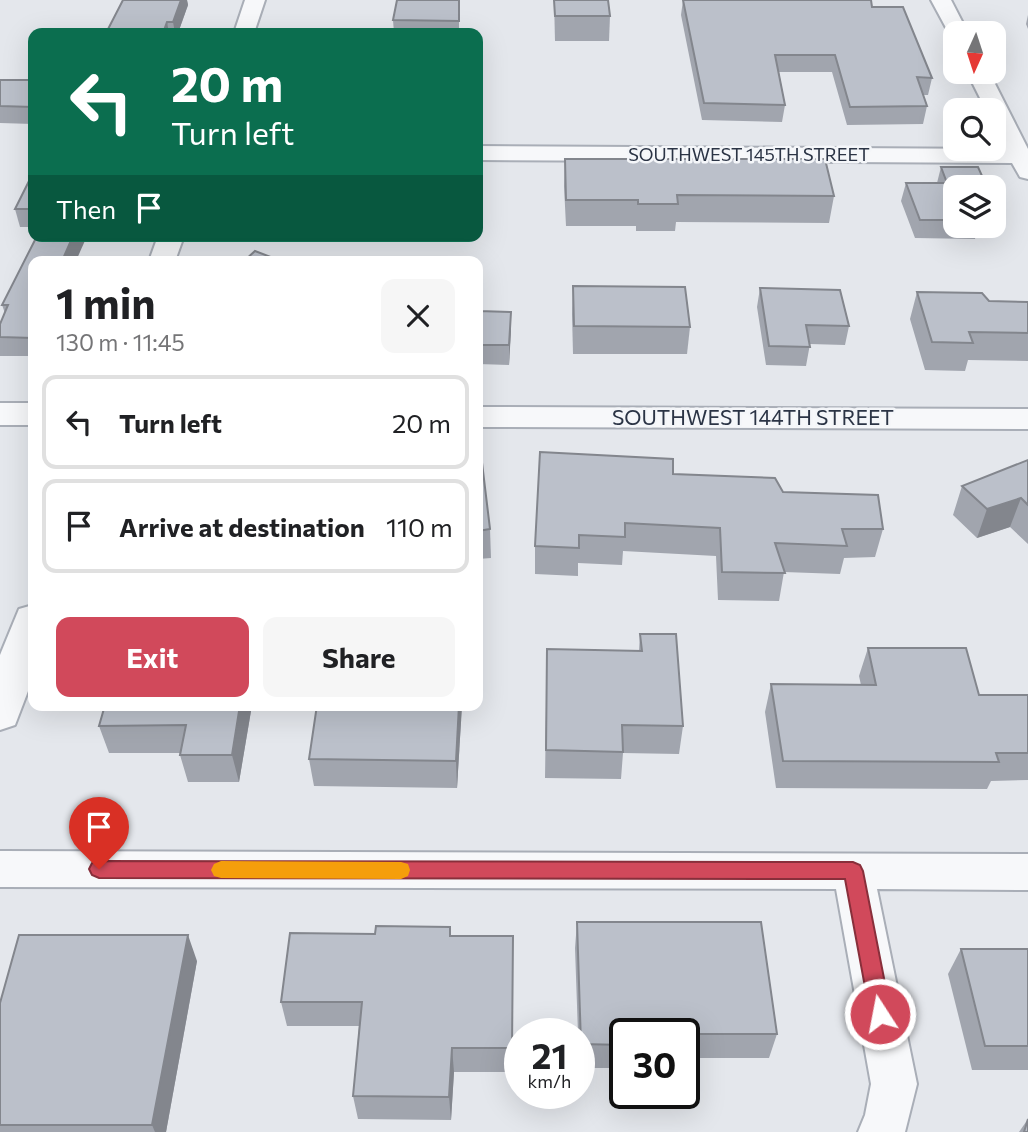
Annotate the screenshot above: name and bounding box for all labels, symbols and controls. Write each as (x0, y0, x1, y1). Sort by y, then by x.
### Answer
north arrow (943, 21, 1006, 84)
map controls (943, 21, 1006, 238)
text: 20 m (171, 52, 283, 112)
icon: left (56, 56, 147, 147)
button: search (943, 98, 1006, 161)
text: Turn left (171, 112, 295, 152)
street label: SOUTHWEST 145TH STREET (628, 143, 870, 165)
button: layers (943, 175, 1006, 238)
icon: arrive (130, 189, 168, 227)
text: Then (56, 193, 116, 224)
text: 1 min (56, 276, 156, 328)
button: close (381, 279, 455, 353)
text: 130 m · 11:45 (56, 328, 185, 356)
icon: left (60, 403, 98, 441)
street label: SOUTHWEST 144TH STREET (612, 404, 894, 429)
text: Turn left (119, 407, 222, 438)
text: 20 m (392, 407, 451, 438)
icon: arrive (60, 507, 98, 545)
text: Arrive at destination (119, 511, 365, 542)
text: 110 m (386, 511, 453, 542)
button: Exit (56, 617, 249, 697)
button: Share (263, 617, 455, 697)
pin (69, 797, 129, 869)
icon: arrive (80, 808, 118, 846)
position arrow (843, 977, 917, 1051)
speed limit sign: 30 (609, 1018, 700, 1109)
text: 21 (532, 1033, 567, 1076)
text: km/h (528, 1070, 571, 1092)

